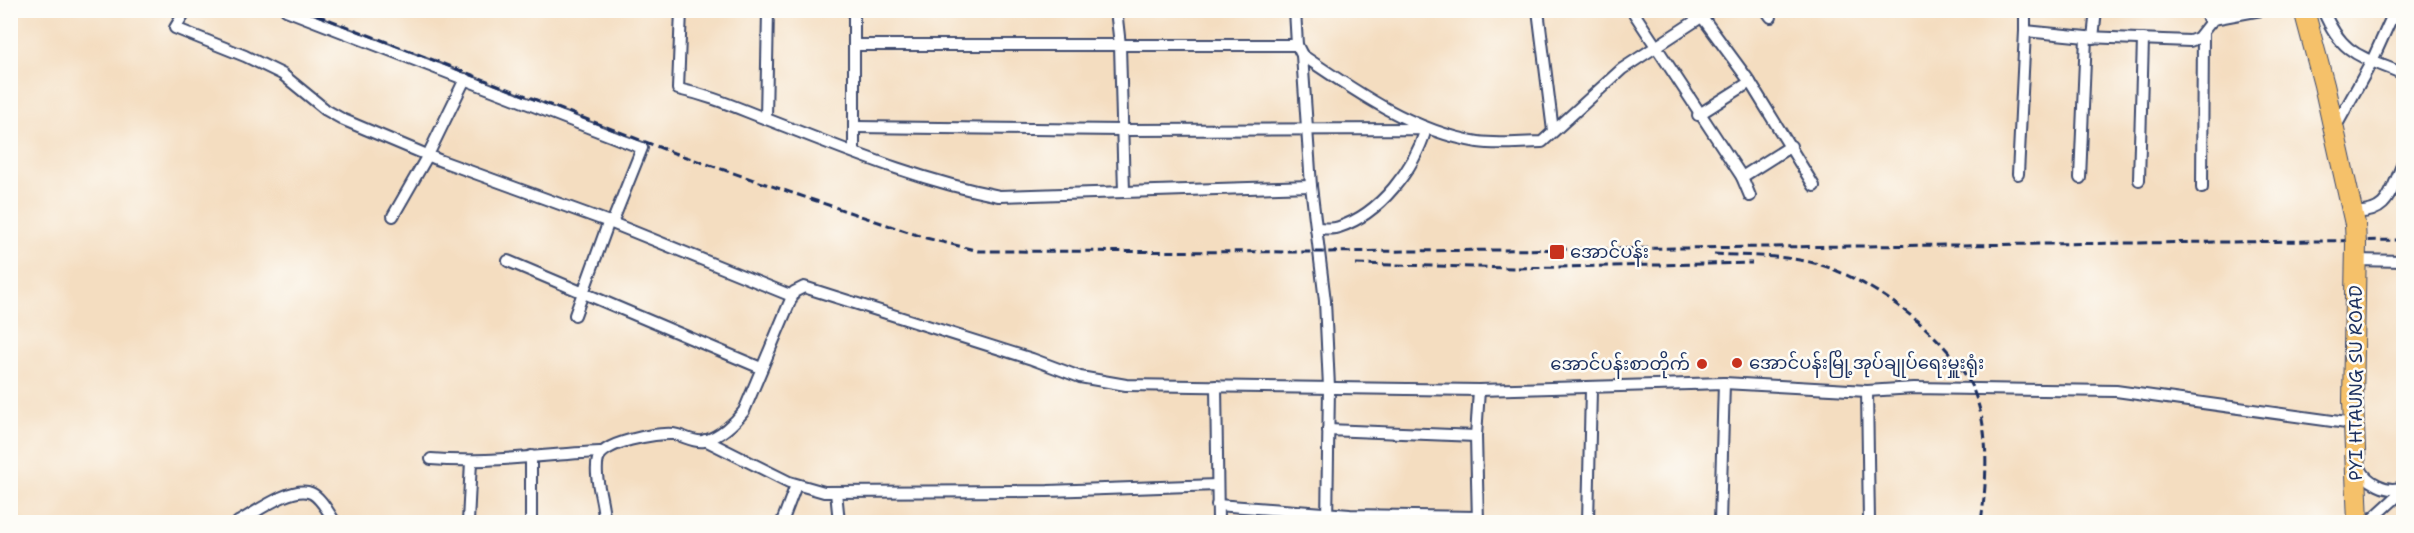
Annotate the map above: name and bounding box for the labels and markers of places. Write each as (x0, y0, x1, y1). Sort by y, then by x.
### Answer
place label: အောင်ပန်း (1570, 239, 1649, 267)
marker: အောင်ပန်း (1548, 243, 1566, 261)
place label: အောင်ပန်းမြို့အုပ်ချုပ်ရေးမှူးရုံး (1749, 349, 1984, 378)
place label: အောင်ပန်းစာတိုက် (1550, 350, 1690, 379)
marker: အောင်ပန်းမြို့အုပ်ချုပ်ရေးမှူးရုံး (1730, 356, 1744, 370)
marker: အောင်ပန်းစာတိုက် (1695, 357, 1709, 371)

